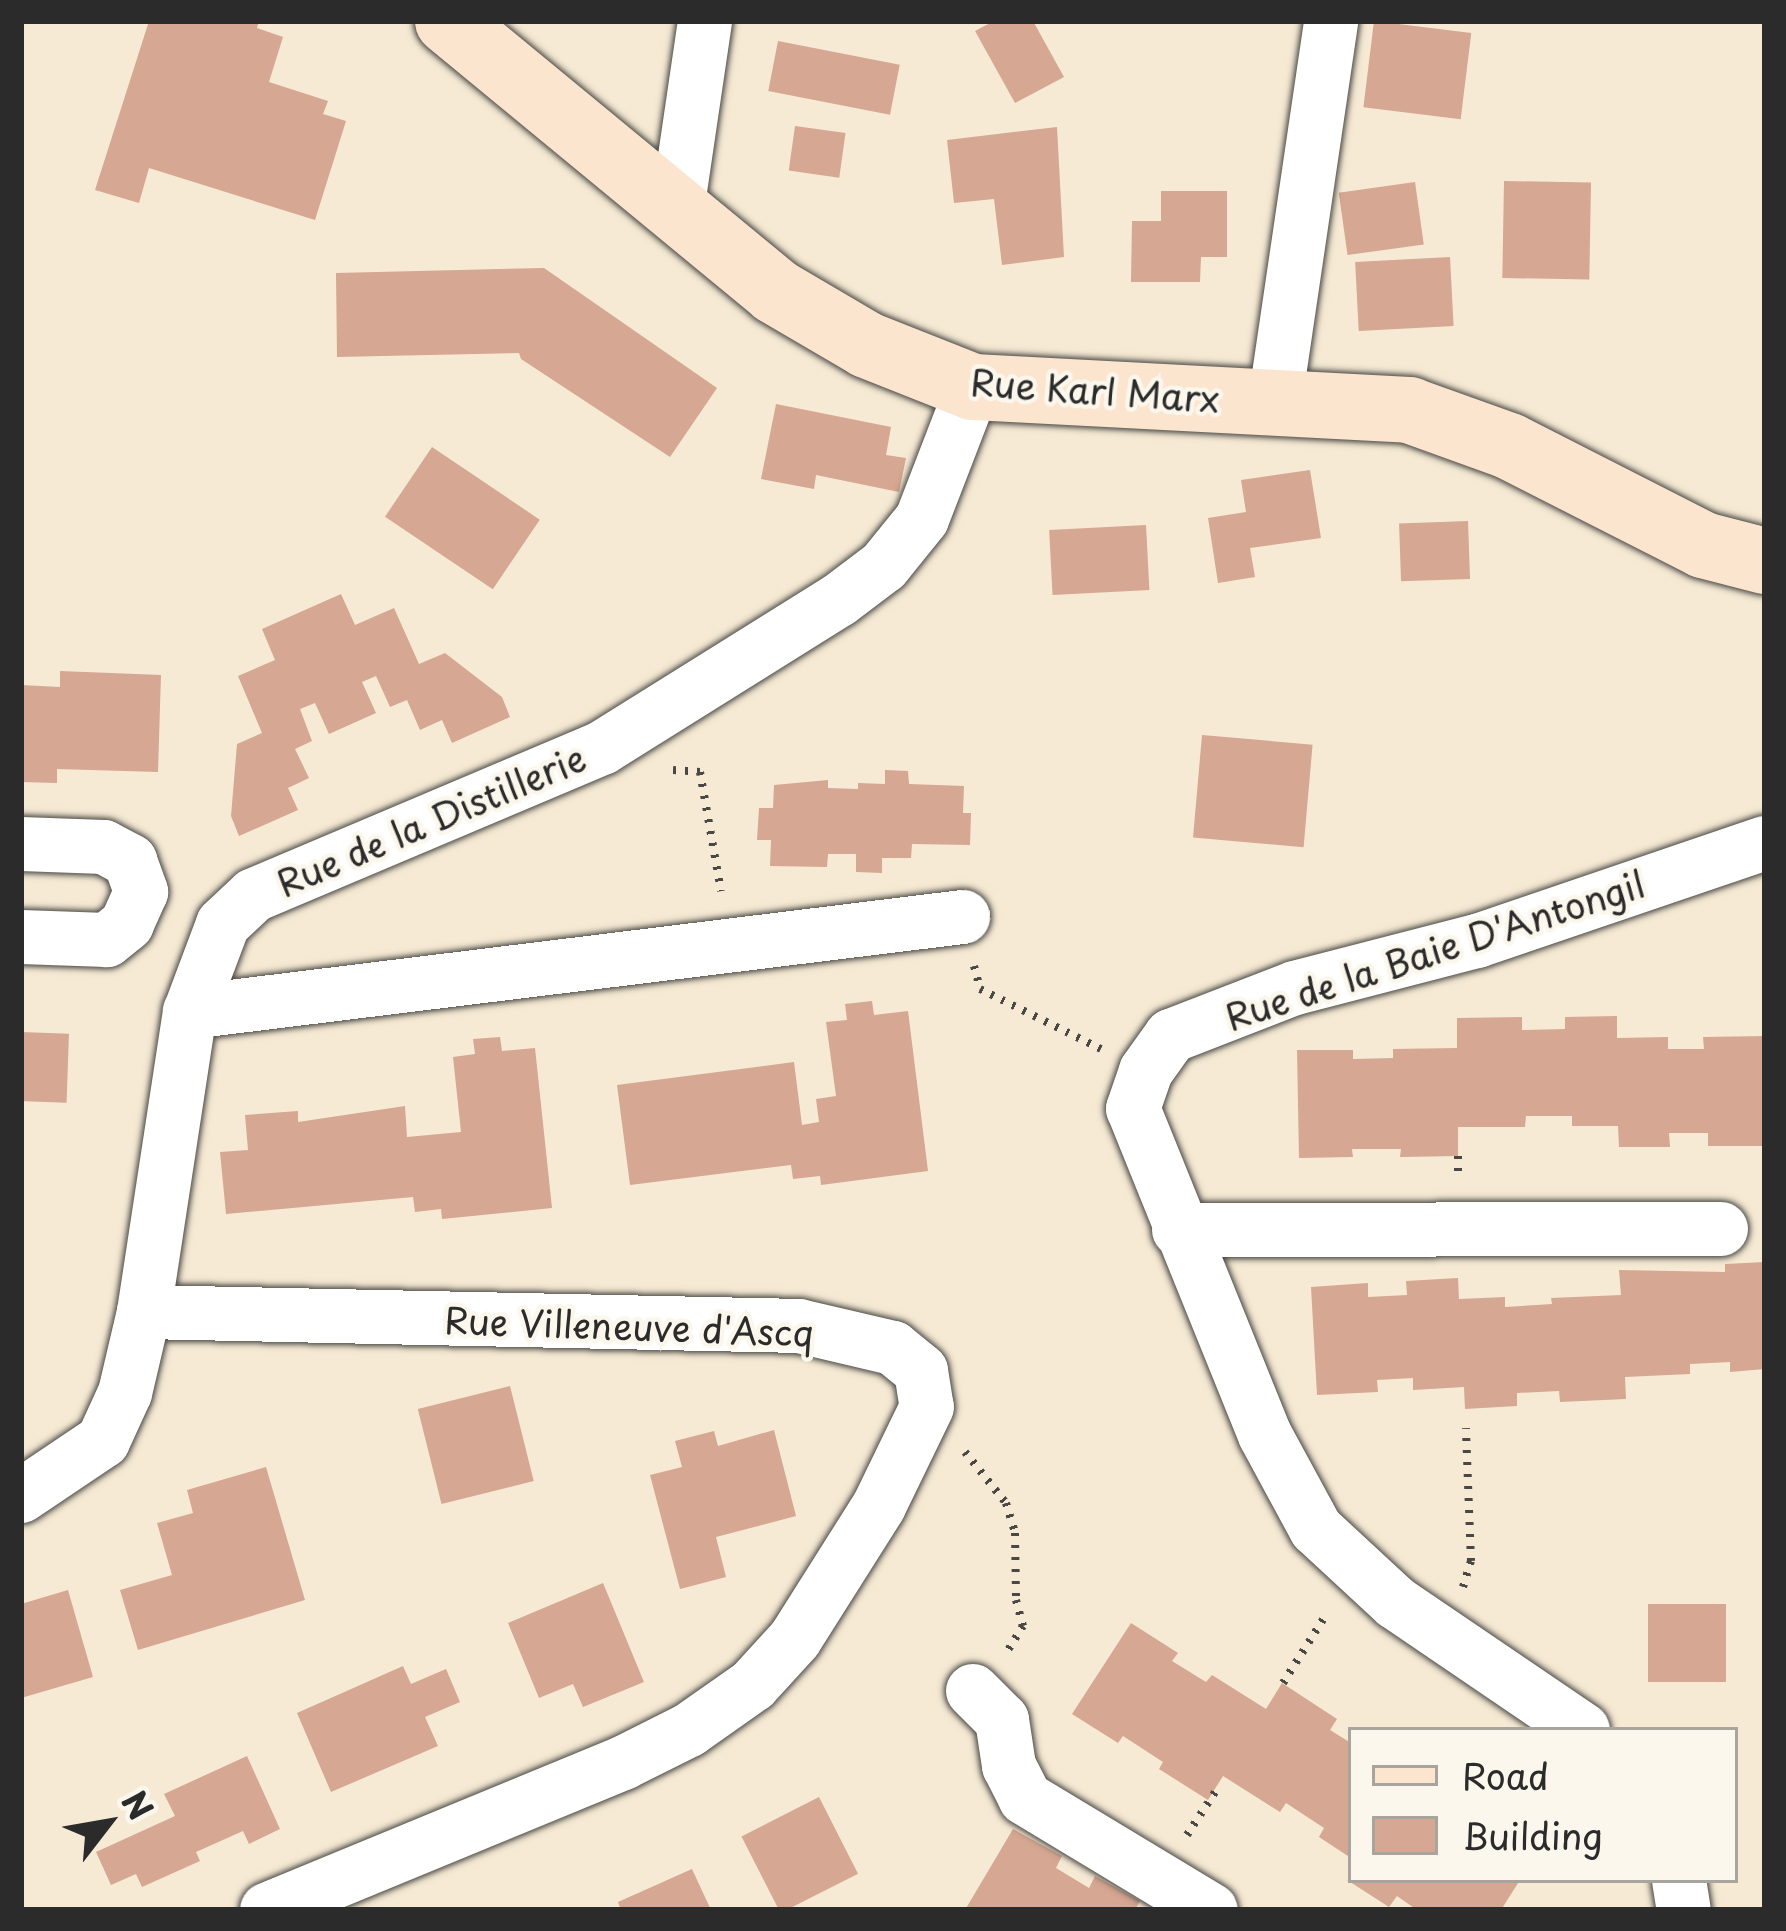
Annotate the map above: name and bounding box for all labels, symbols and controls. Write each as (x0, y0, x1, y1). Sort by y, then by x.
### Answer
street label: Rue Karl Marx (968, 360, 1222, 420)
street label: Rue de la Distillerie (267, 734, 595, 906)
street label: Rue de la Baie D'Antongil (1216, 861, 1654, 1039)
street label: Rue Villeneuve d'Ascq (442, 1298, 816, 1354)
legend (1348, 1727, 1738, 1883)
text: Road (1462, 1748, 1549, 1802)
north arrow (48, 1763, 168, 1883)
text: N (111, 1780, 167, 1829)
text: Building (1462, 1808, 1603, 1862)

